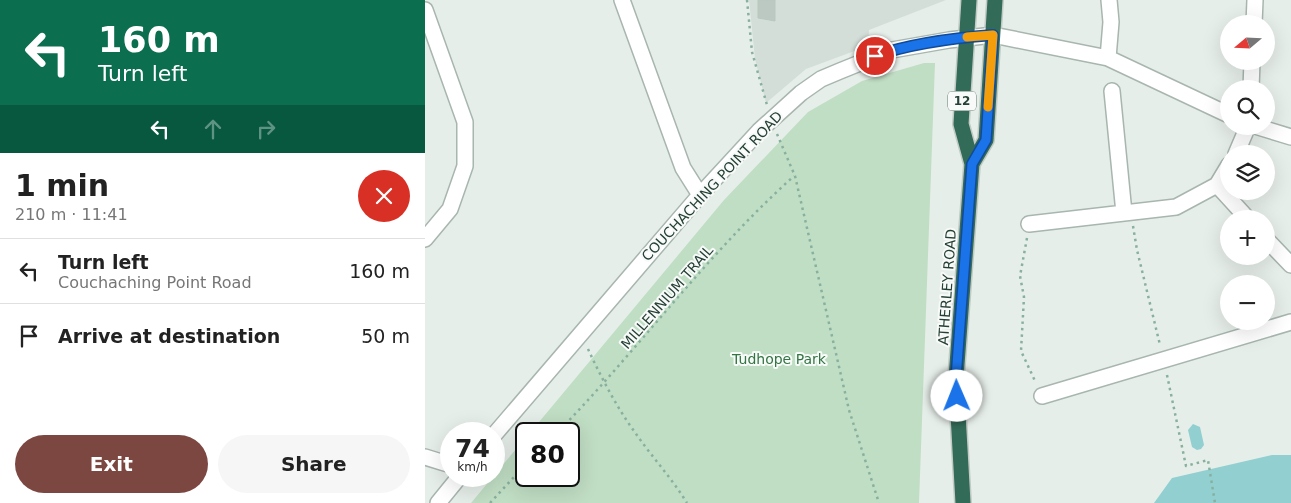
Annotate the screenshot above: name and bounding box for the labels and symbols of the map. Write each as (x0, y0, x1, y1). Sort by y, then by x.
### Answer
north arrow (1220, 15, 1275, 70)
pin (854, 35, 896, 77)
road number: 12 (948, 92, 976, 110)
street label: COUCHACHING POINT ROAD (638, 108, 786, 264)
street label: ATHERLEY ROAD (935, 228, 959, 346)
street label: MILLENNIUM TRAIL (618, 242, 716, 352)
park label: Tudhope Park (731, 351, 827, 367)
position arrow (930, 369, 982, 421)
speed limit sign: 80 (515, 422, 580, 487)

